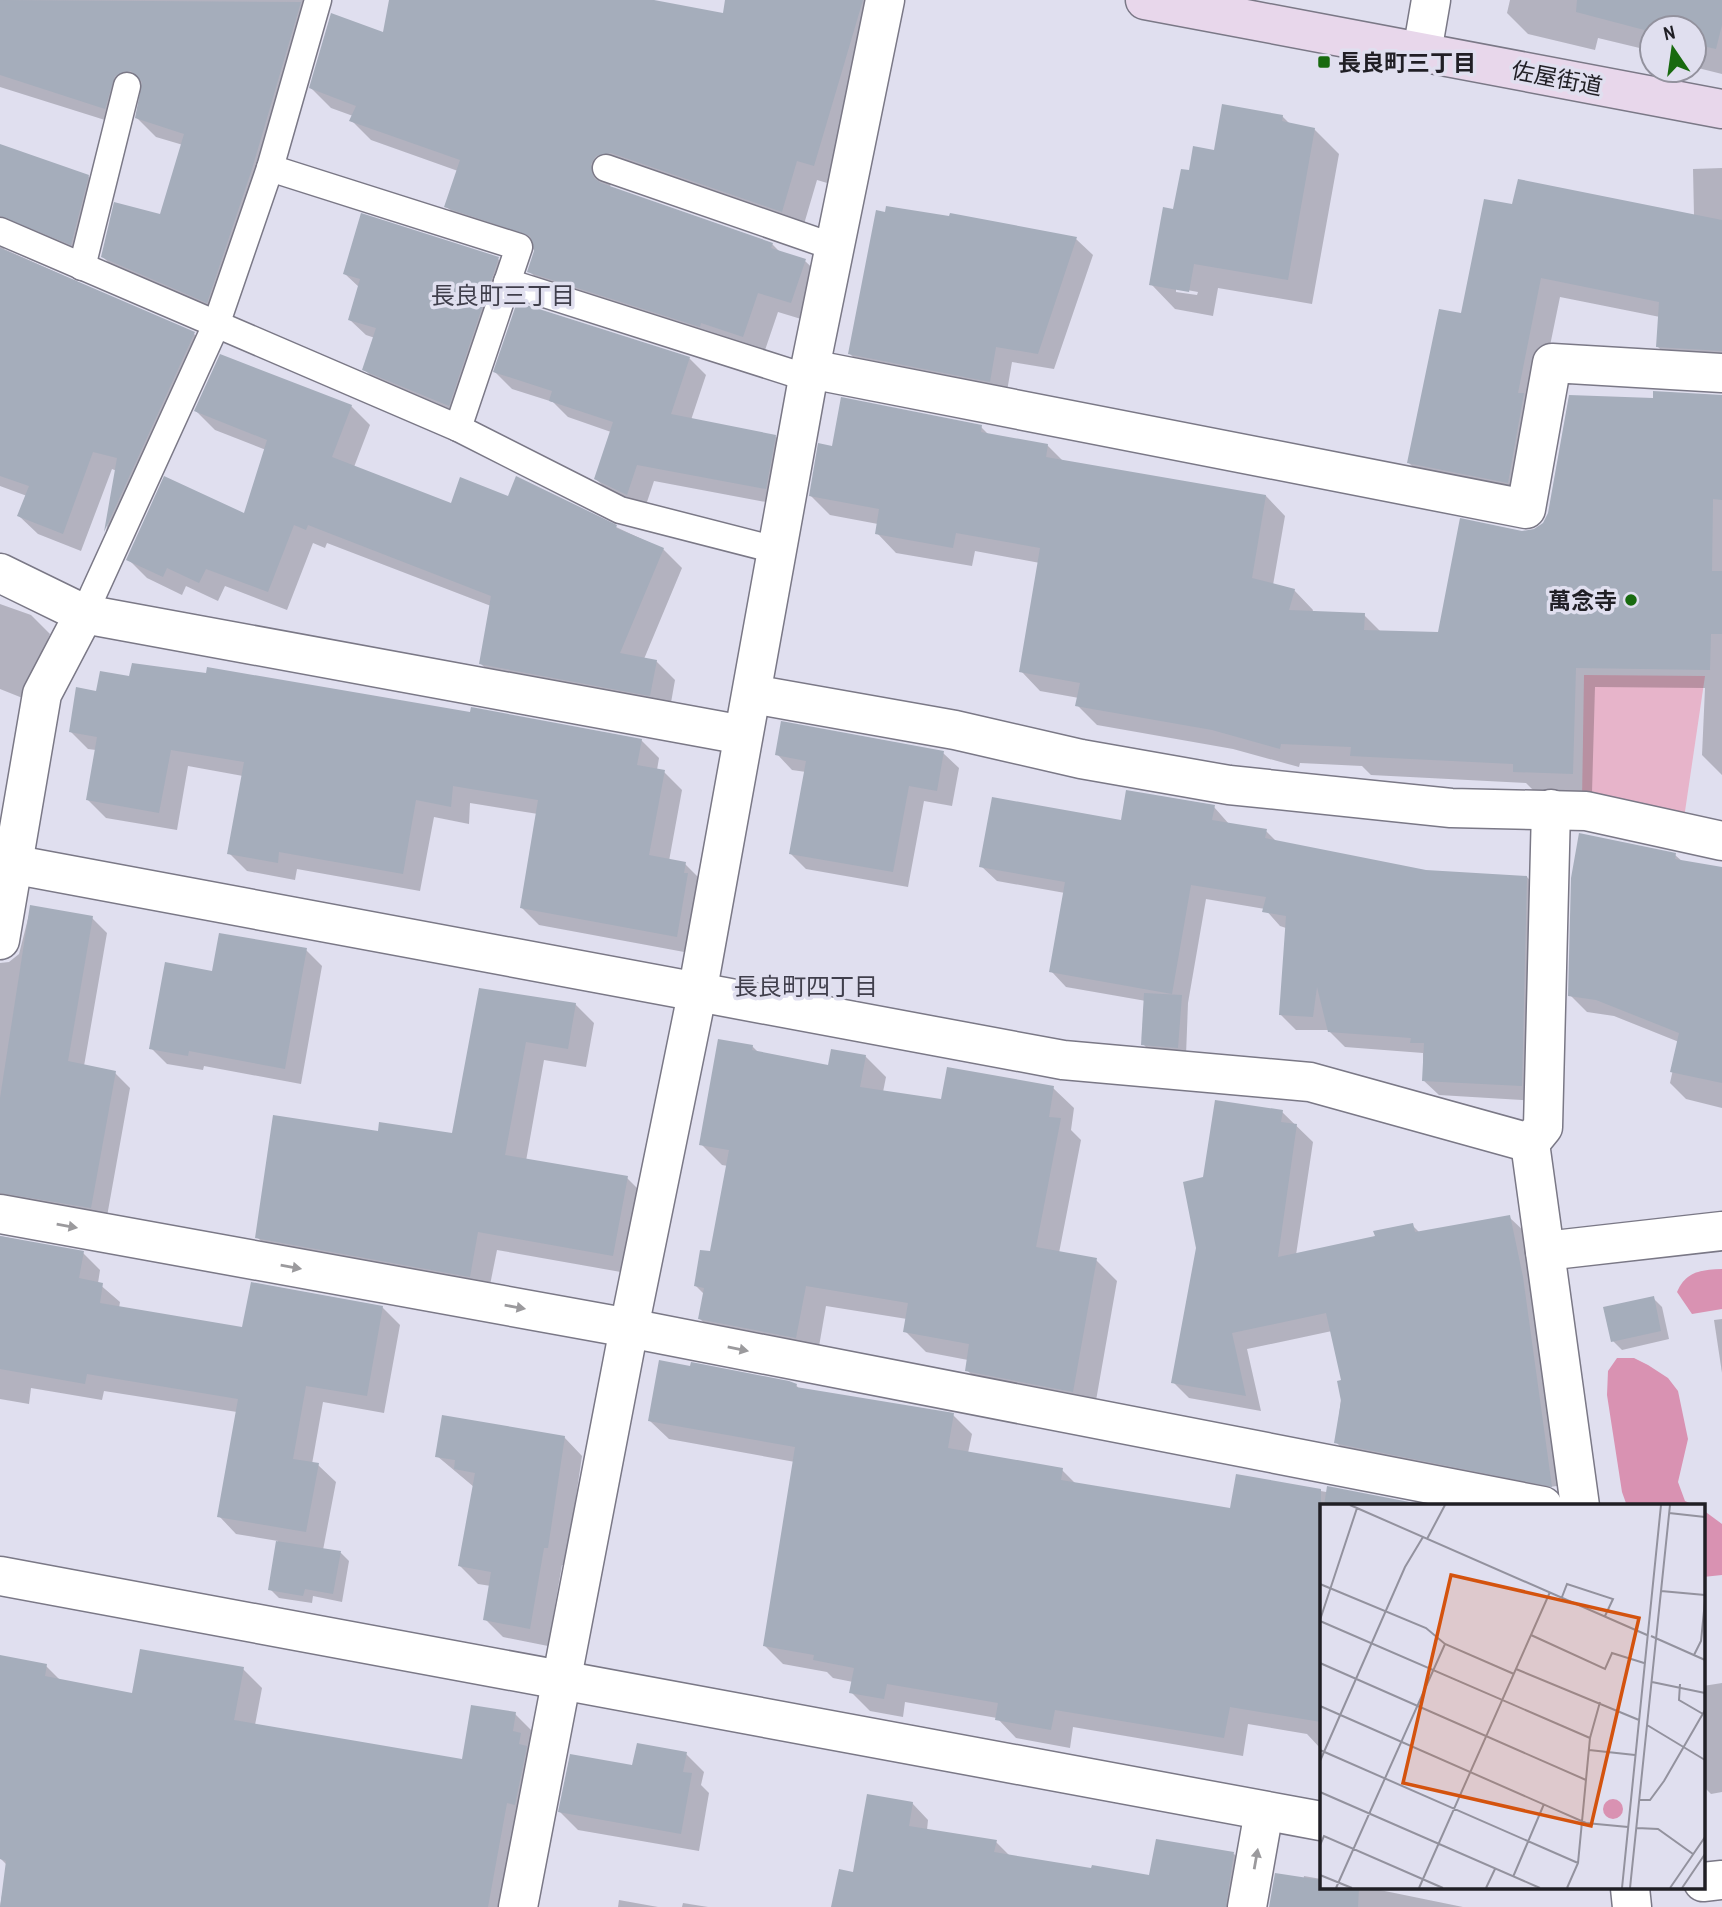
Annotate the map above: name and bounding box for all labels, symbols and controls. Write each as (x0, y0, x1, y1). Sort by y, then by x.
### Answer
north arrow (1638, 14, 1708, 84)
text: N (1661, 19, 1678, 46)
place label: 長良町三丁目 (1338, 47, 1476, 78)
marker: 長良町三丁目 (1316, 54, 1332, 70)
street label: 佐屋街道 (1509, 54, 1605, 102)
district label: 長良町三丁目 (431, 279, 575, 311)
place label: 萬念寺 (1548, 585, 1617, 616)
marker: 萬念寺 (1623, 592, 1639, 608)
district label: 長良町四丁目 (734, 970, 878, 1002)
one-way arrow (56, 1221, 78, 1232)
one-way arrow (280, 1261, 302, 1272)
one-way arrow (504, 1302, 526, 1313)
one-way arrow (727, 1344, 749, 1355)
inset map (1320, 1504, 1704, 1890)
one-way arrow (1251, 1848, 1262, 1870)

